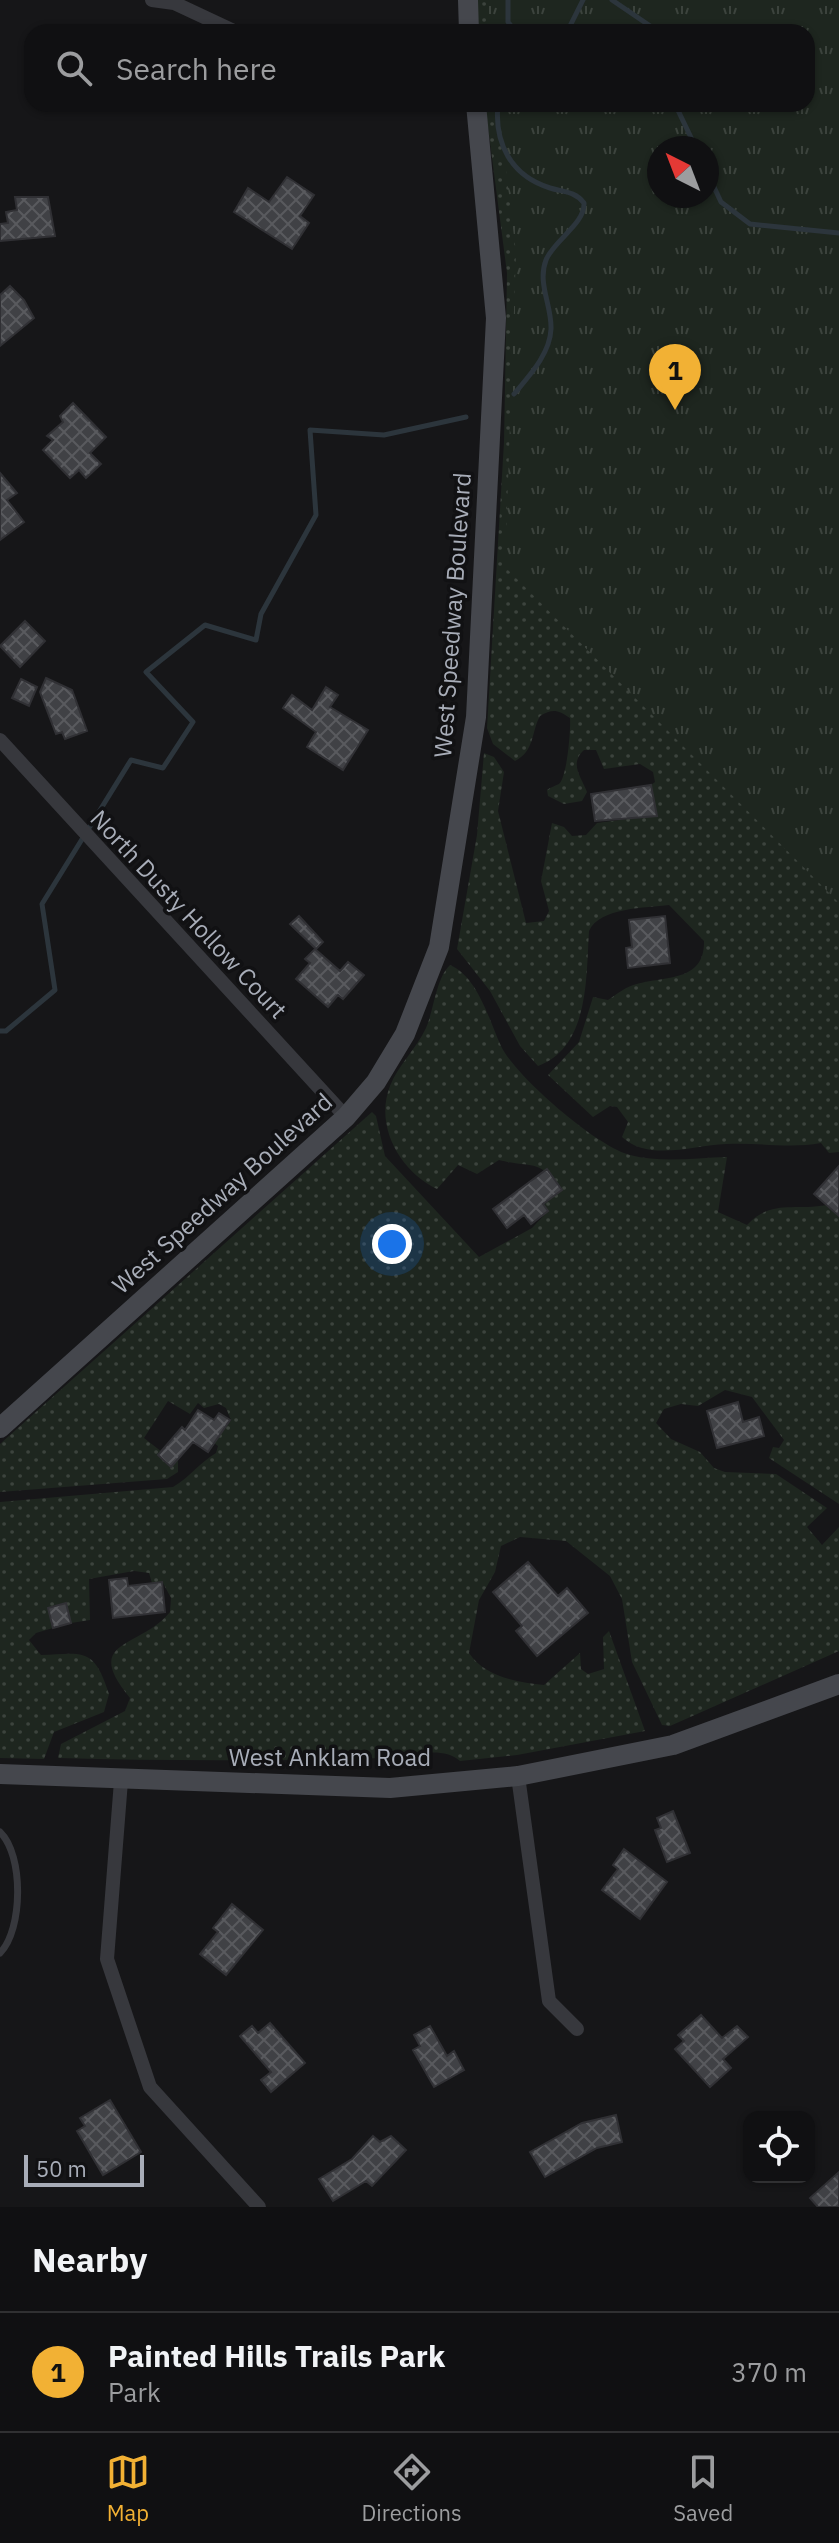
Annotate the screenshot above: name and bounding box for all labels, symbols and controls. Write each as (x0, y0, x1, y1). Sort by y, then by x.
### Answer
search box (24, 24, 815, 112)
icon: search (52, 46, 96, 90)
text: Search here (116, 49, 277, 88)
north arrow (647, 136, 719, 208)
pin: 1 (649, 344, 701, 410)
street label: West Speedway Boulevard (426, 471, 478, 759)
street label: North Dusty Hollow Court (84, 803, 294, 1025)
street label: West Speedway Boulevard (105, 1086, 339, 1300)
your location (372, 1224, 412, 1264)
street label: West Anklam Road (229, 1741, 431, 1773)
map controls (743, 2111, 815, 2183)
button: locate (743, 2111, 815, 2183)
scale bar (24, 2151, 144, 2187)
text: 50 m (36, 2154, 87, 2183)
text: Nearby (32, 2237, 147, 2281)
text: Painted Hills Trails Park (108, 2336, 445, 2375)
text: 1 (50, 2355, 66, 2389)
text: 370 m (731, 2355, 807, 2389)
text: Park (108, 2375, 161, 2409)
tab: Map (106, 2450, 150, 2527)
tab: Directions (362, 2450, 462, 2527)
tab: Saved (673, 2450, 733, 2527)

